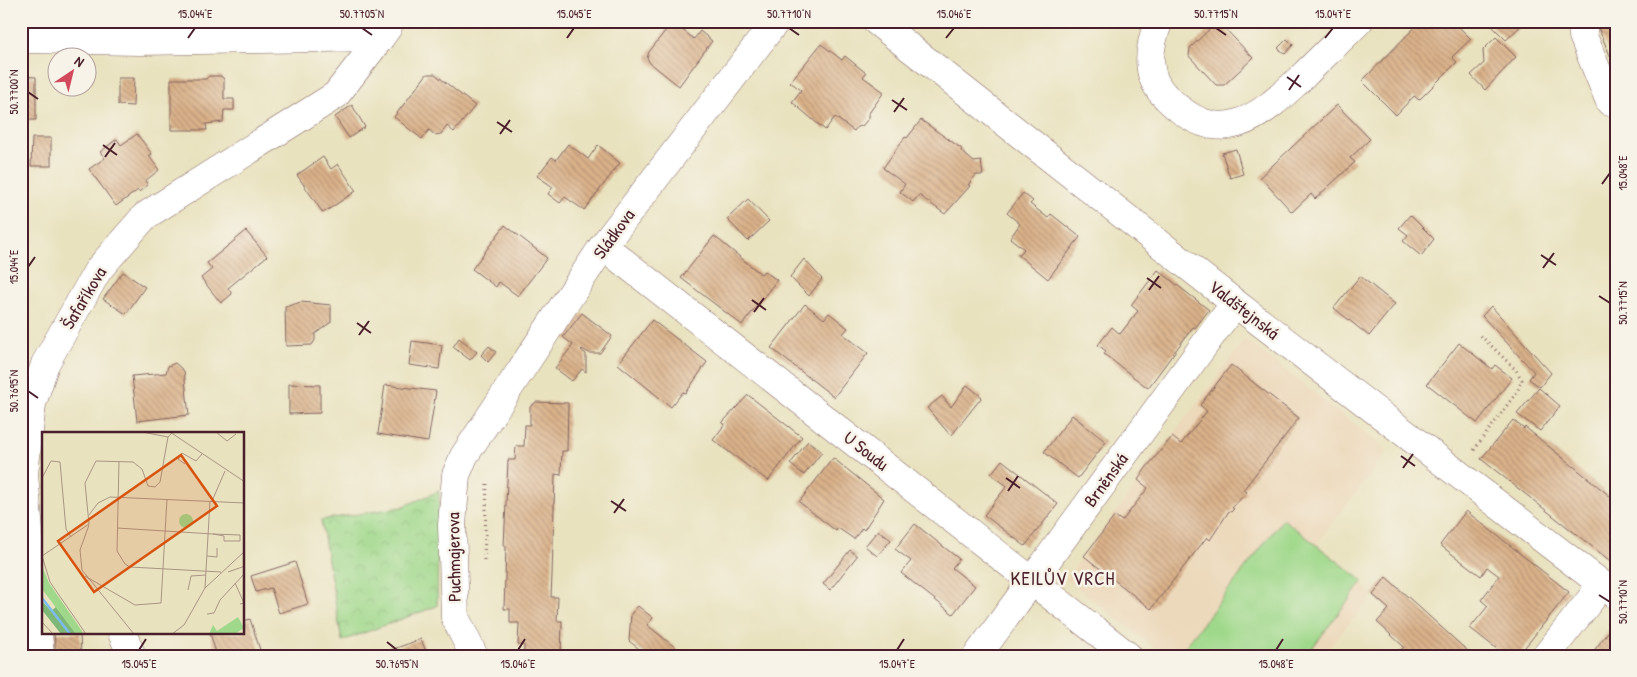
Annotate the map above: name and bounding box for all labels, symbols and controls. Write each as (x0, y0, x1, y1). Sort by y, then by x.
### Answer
text: 15.044°E (178, 5, 213, 22)
text: 50.7705°N (340, 5, 384, 22)
text: 15.045°E (556, 5, 592, 22)
text: 50.7710°N (767, 5, 811, 22)
text: 15.046°E (937, 5, 972, 22)
text: 50.7715°N (1194, 5, 1238, 22)
text: 15.047°E (1315, 5, 1352, 22)
north arrow (48, 48, 98, 98)
text: N (71, 51, 89, 71)
text: 50.7700°N (5, 70, 22, 114)
text: 15.048°E (1614, 155, 1631, 191)
street label: Sládkova (587, 204, 640, 264)
text: 15.044°E (5, 249, 22, 284)
street label: Šafaříkova (55, 262, 112, 334)
street label: Valdštejnská (1204, 274, 1285, 345)
text: 50.7715°N (1614, 281, 1631, 325)
text: 50.7695°N (5, 370, 22, 412)
street label: U Soudu (839, 425, 894, 476)
inset map (42, 432, 245, 634)
street label: Brněnská (1078, 448, 1134, 512)
street label: Puchmajerova (440, 512, 467, 602)
district label: KEILŮV VRCH (1011, 565, 1115, 591)
text: 50.7710°N (1614, 580, 1631, 624)
text: 15.045°E (121, 655, 157, 672)
text: 50.7695°N (376, 655, 418, 672)
text: 15.046°E (501, 655, 536, 672)
text: 15.047°E (879, 655, 916, 672)
text: 15.048°E (1258, 655, 1294, 672)

